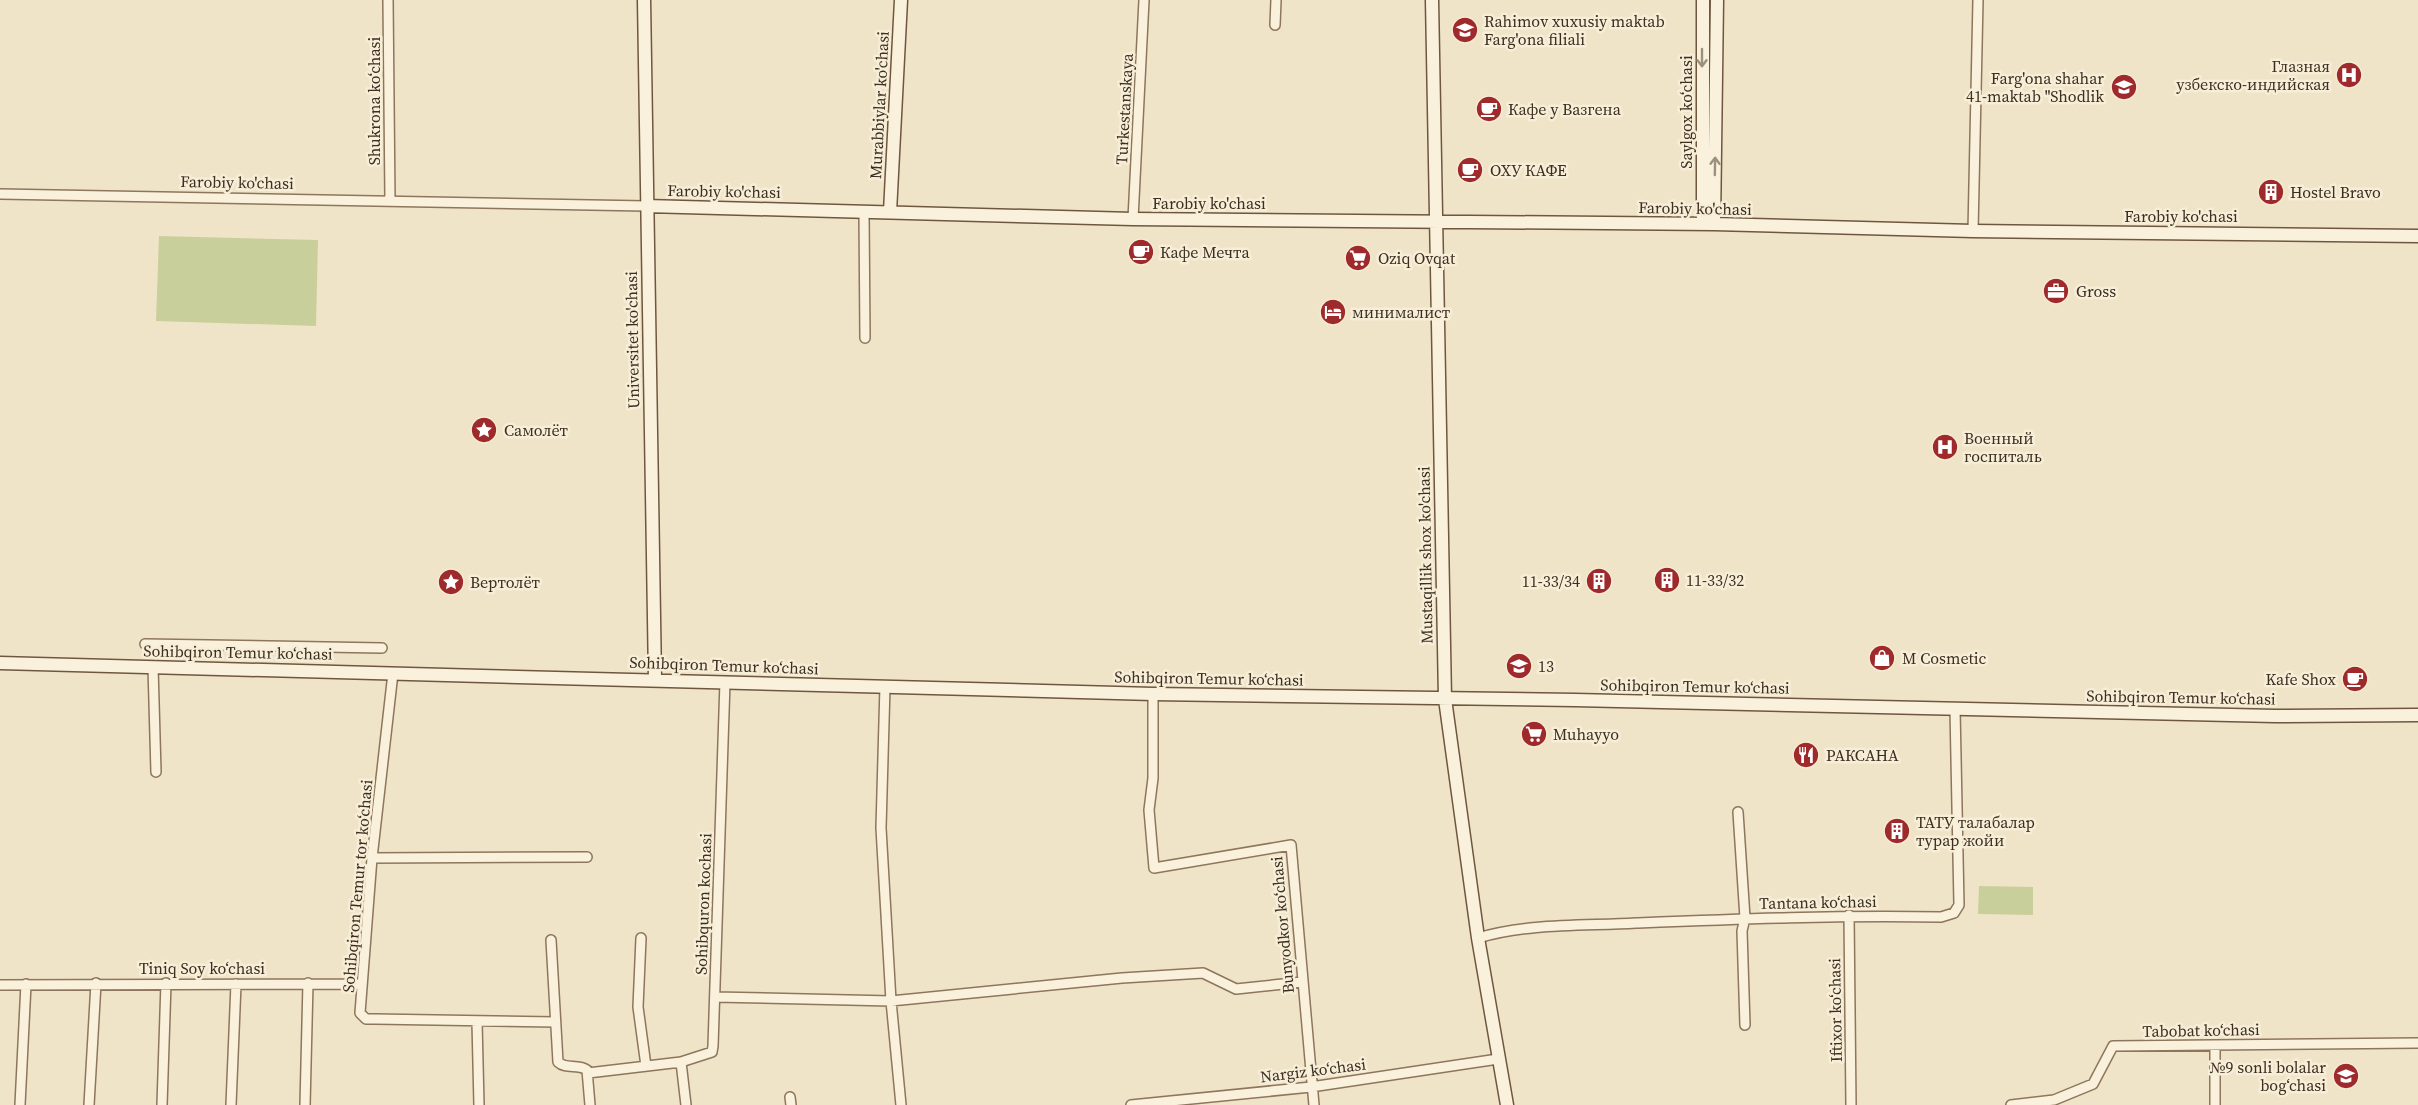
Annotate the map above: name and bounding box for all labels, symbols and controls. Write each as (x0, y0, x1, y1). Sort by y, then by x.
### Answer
place label: Rahimov xuxusiy maktab Farg'ona filiali (1484, 10, 1665, 50)
school or university icon: Rahimov xuxusiy maktab Farg'ona filiali (1450, 15, 1480, 45)
street label: Murabbiylar ko'chasi (864, 30, 894, 179)
street label: Shukrona koʻchasi (363, 36, 385, 165)
one-way arrow (1696, 48, 1708, 68)
street label: Turkestanskaya (1110, 52, 1138, 165)
street label: Saylgox koʻchasi (1675, 55, 1697, 169)
place label: Глазная узбекско-индийская (2176, 55, 2330, 95)
hospital icon: Глазная узбекско-индийская (2334, 60, 2364, 90)
place label: Farg'ona shahar 41-maktab "Shodlik (1966, 67, 2104, 107)
school or university icon: Farg'ona shahar 41-maktab "Shodlik (2109, 72, 2139, 102)
cafe icon: Кафе у Вазгена (1474, 94, 1504, 124)
place label: Кафе у Вазгена (1508, 98, 1622, 120)
cafe icon: ОХУ КАФЕ (1455, 155, 1485, 185)
one-way arrow (1709, 156, 1721, 176)
place label: ОХУ КАФЕ (1490, 159, 1567, 181)
street label: Farobiy ko'chasi (180, 170, 294, 194)
building icon: Hostel Bravo (2256, 177, 2286, 207)
street label: Farobiy ko'chasi (667, 179, 781, 203)
place label: Hostel Bravo (2290, 181, 2381, 203)
street label: Farobiy ko'chasi (1152, 192, 1266, 214)
street label: Farobiy ko'chasi (1638, 196, 1752, 220)
street label: Farobiy ko'chasi (2124, 205, 2238, 227)
cafe icon: Кафе Мечта (1126, 237, 1156, 267)
place label: Кафе Мечта (1160, 241, 1251, 263)
supermarket icon: Oziq Ovqat (1343, 243, 1373, 273)
place label: Oziq Ovqat (1378, 247, 1456, 269)
street label: Universitet ko'chasi (620, 271, 644, 409)
office icon: Gross (2041, 276, 2071, 306)
place label: Gross (2076, 280, 2116, 302)
hotel icon: минималист (1318, 297, 1348, 327)
place label: минималист (1352, 301, 1451, 323)
place icon: Самолёт (469, 415, 499, 445)
place label: Самолёт (504, 419, 569, 441)
place label: Военный госпиталь (1964, 427, 2042, 467)
hospital icon: Военный госпиталь (1930, 432, 1960, 462)
street label: Mustaqillik shox ko'chasi (1412, 466, 1438, 644)
building icon: 11-33/32 (1652, 565, 1682, 595)
building icon: 11-33/34 (1584, 566, 1614, 596)
place icon: Вертолёт (436, 567, 466, 597)
place label: 11-33/32 (1686, 569, 1744, 591)
place label: 11-33/34 (1522, 570, 1580, 592)
place label: Вертолёт (470, 571, 541, 593)
street label: Sohibqiron Temur koʻchasi (143, 639, 333, 665)
shop icon: M Cosmetic (1867, 643, 1897, 673)
place label: M Cosmetic (1902, 647, 1987, 669)
street label: Sohibqiron Temur koʻchasi (629, 651, 819, 679)
school or university icon: 13 (1504, 651, 1534, 681)
place label: 13 (1538, 655, 1554, 677)
cafe icon: Kafe Shox (2340, 664, 2370, 694)
street label: Sohibqiron Temur koʻchasi (1114, 665, 1304, 691)
place label: Kafe Shox (2266, 668, 2337, 690)
street label: Sohibqiron Temur koʻchasi (1600, 673, 1790, 699)
street label: Sohibqiron Temur koʻchasi (2086, 684, 2276, 710)
supermarket icon: Muhayyo (1519, 719, 1549, 749)
place label: Muhayyo (1553, 723, 1619, 745)
restaurant icon: РАКСАНА (1791, 740, 1821, 770)
place label: РАКСАНА (1826, 744, 1899, 766)
street label: Sohibqiron Temur tor koʻchasi (337, 778, 377, 994)
place label: ТАТУ талабалар турар жойи (1916, 811, 2035, 851)
building icon: ТАТУ талабалар турар жойи (1882, 816, 1912, 846)
street label: Sohibquron kochasi (690, 833, 716, 975)
street label: Bunyodkor koʻchasi (1265, 855, 1299, 995)
street label: Tantana koʻchasi (1759, 890, 1877, 914)
street label: Tiniq Soy koʻchasi (139, 957, 265, 979)
street label: Iftixor koʻchasi (1823, 958, 1847, 1062)
street label: Tabobat koʻchasi (2142, 1018, 2260, 1042)
street label: Nargiz koʻchasi (1259, 1053, 1367, 1087)
place label: №9 sonli bolalar bog‘chasi (2209, 1056, 2326, 1096)
school or university icon: №9 sonli bolalar bog‘chasi (2331, 1061, 2361, 1091)

